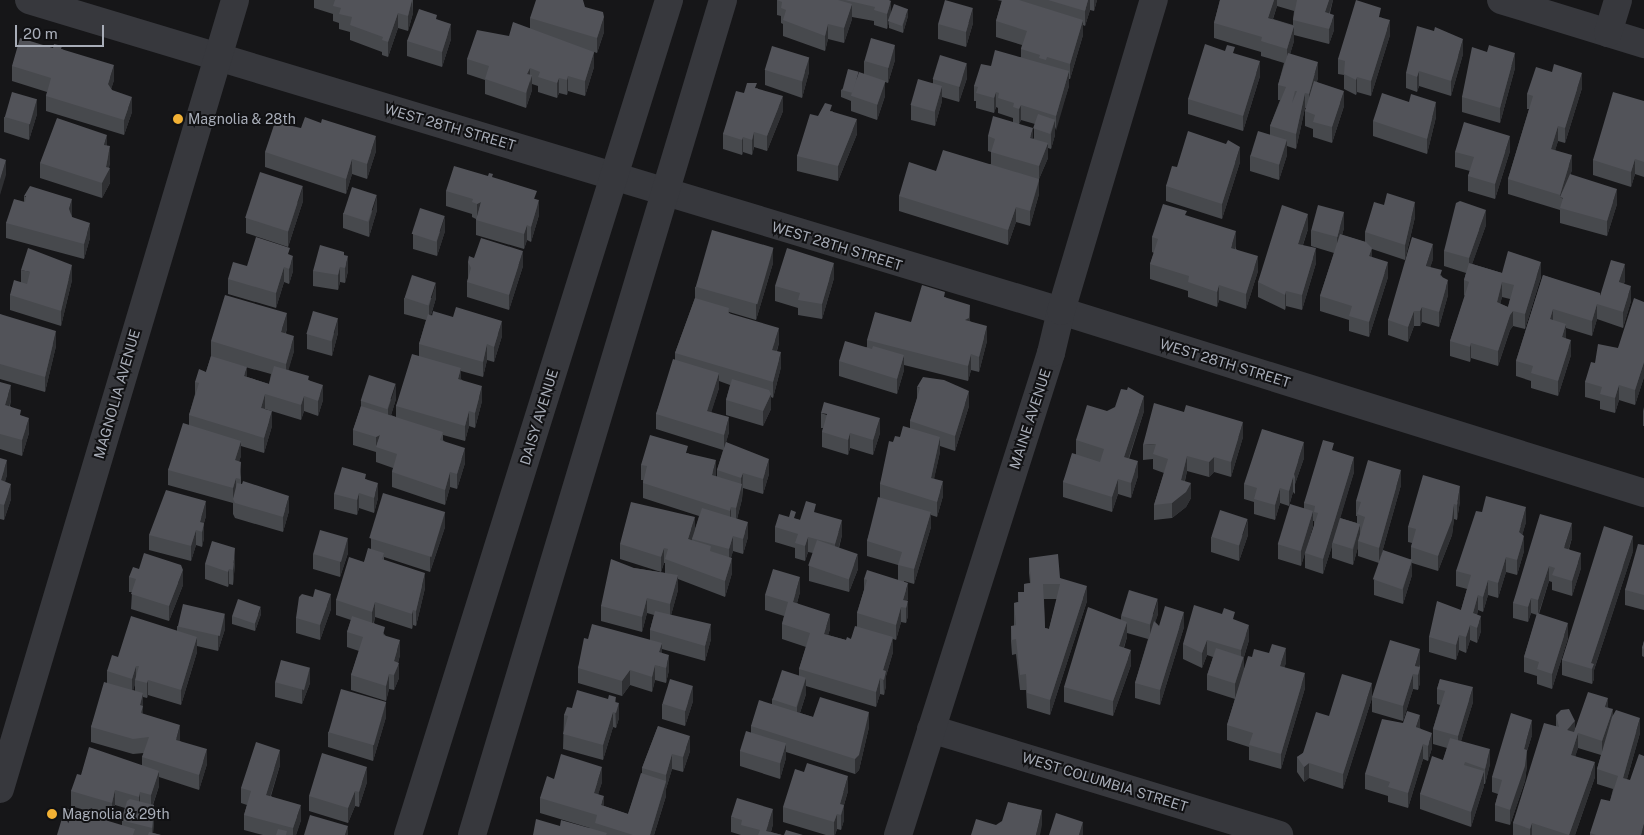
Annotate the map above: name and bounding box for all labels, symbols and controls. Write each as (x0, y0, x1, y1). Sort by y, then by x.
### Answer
scale bar (18, 15, 106, 47)
text: 20 m (23, 25, 58, 42)
street label: WEST 28TH STREET (382, 100, 518, 154)
place label: Magnolia & 28th (188, 111, 296, 127)
marker: Magnolia & 28th (172, 113, 184, 125)
street label: WEST 28TH STREET (770, 218, 904, 274)
street label: MAGNOLIA AVENUE (90, 327, 144, 461)
street label: WEST 28TH STREET (1158, 335, 1292, 391)
street label: DAISY AVENUE (516, 367, 562, 467)
street label: MAINE AVENUE (1006, 367, 1054, 471)
street label: WEST COLUMBIA STREET (1020, 749, 1190, 815)
place label: Magnolia & 29th (62, 806, 170, 822)
marker: Magnolia & 29th (46, 808, 58, 820)

